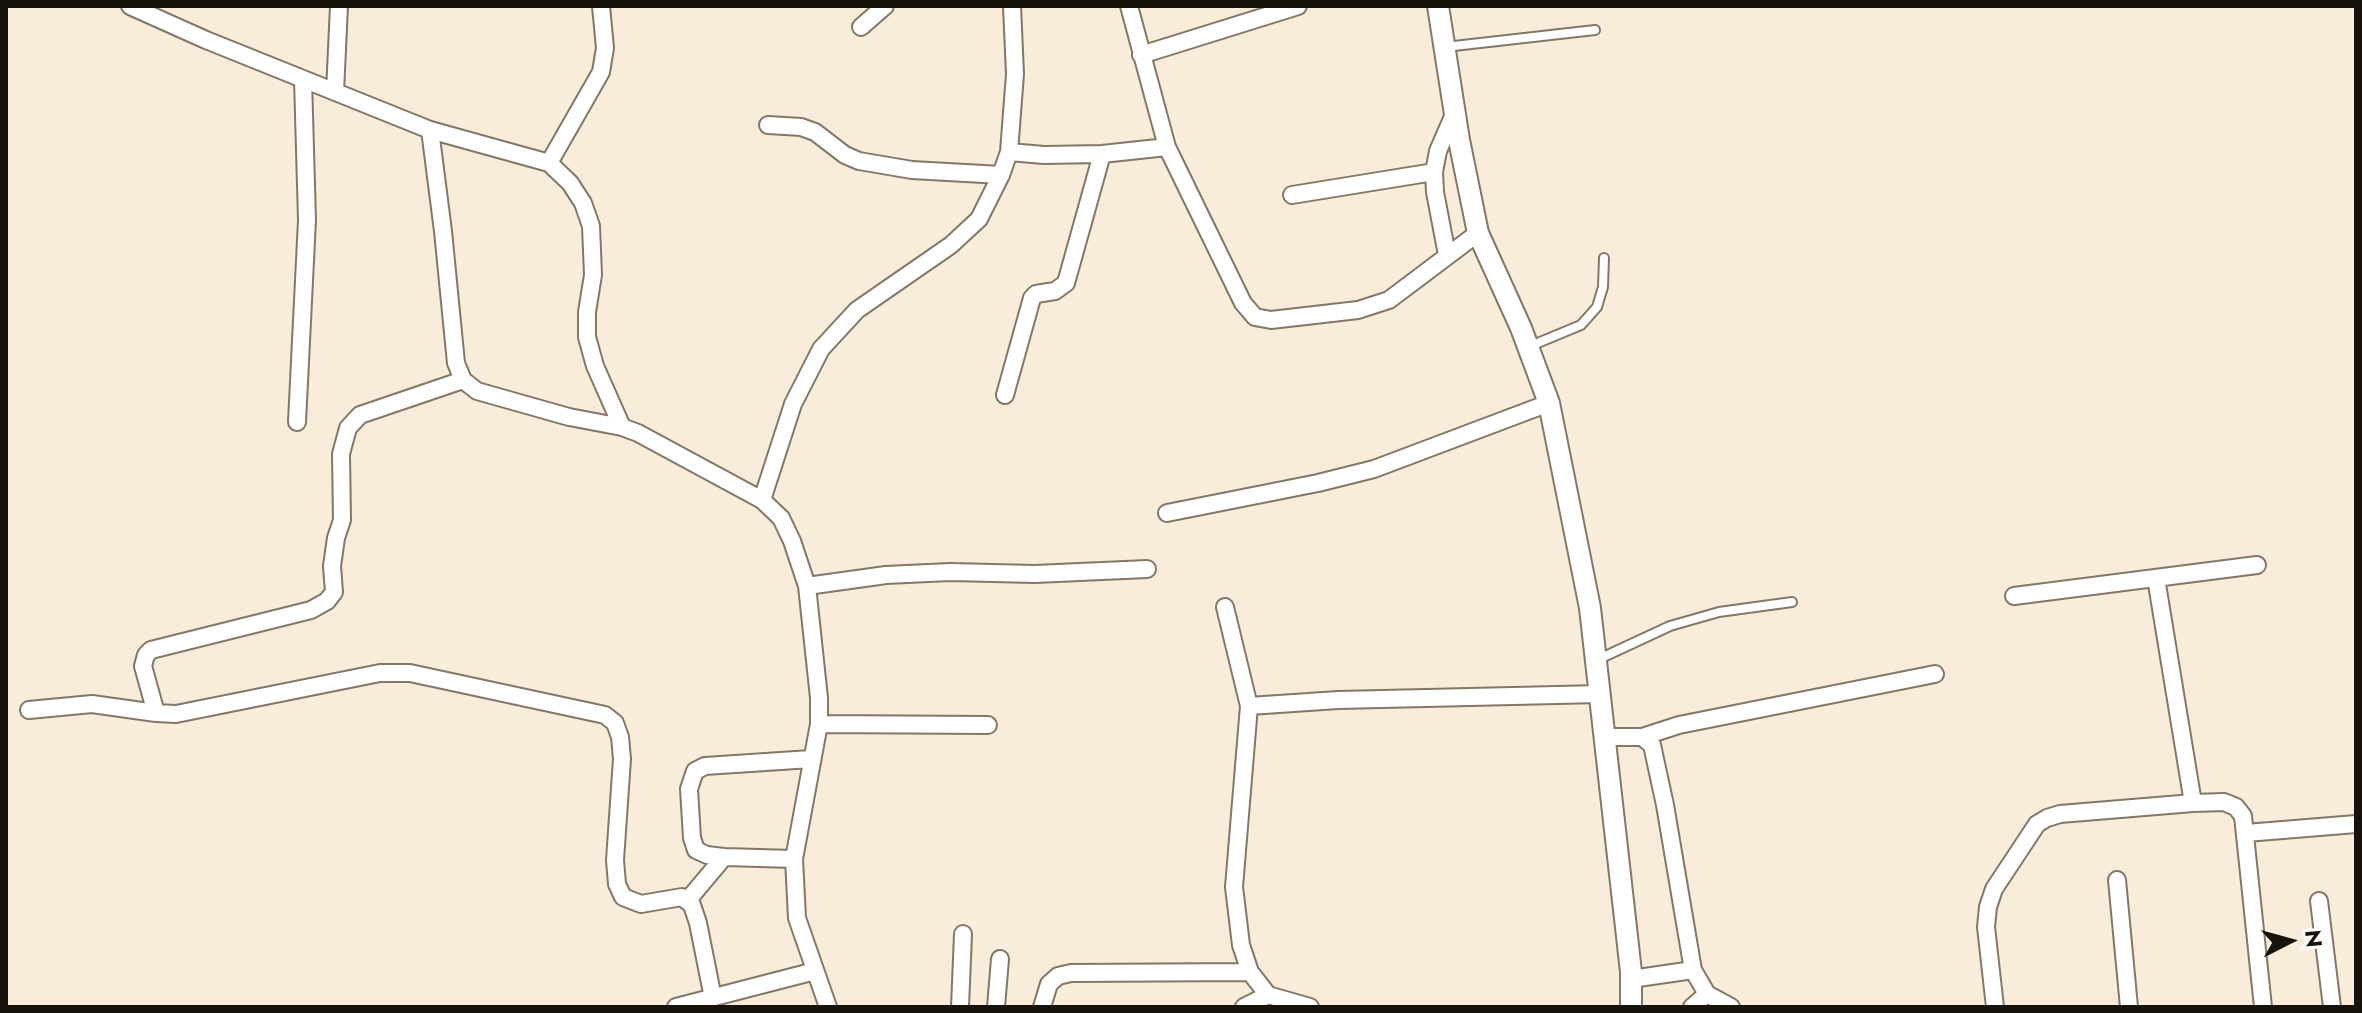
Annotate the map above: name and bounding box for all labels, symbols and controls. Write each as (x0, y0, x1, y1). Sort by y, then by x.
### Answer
north arrow (2250, 901, 2330, 981)
text: N (2297, 928, 2331, 949)

